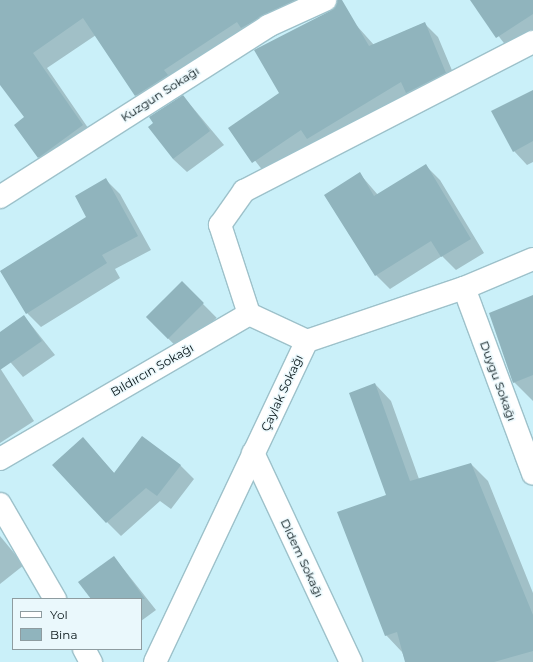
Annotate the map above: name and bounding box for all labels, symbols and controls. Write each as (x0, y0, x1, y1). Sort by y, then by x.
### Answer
street label: Kuzgun Sokağı (118, 63, 202, 125)
street label: Duygu Sokağı (477, 339, 519, 423)
street label: Bıldırcın Sokağı (108, 340, 196, 400)
street label: Çaylak Sokağı (258, 352, 306, 434)
street label: Didem Sokağı (278, 516, 326, 600)
legend (12, 598, 142, 650)
text: Yol (50, 607, 68, 622)
text: Bina (50, 627, 77, 642)

